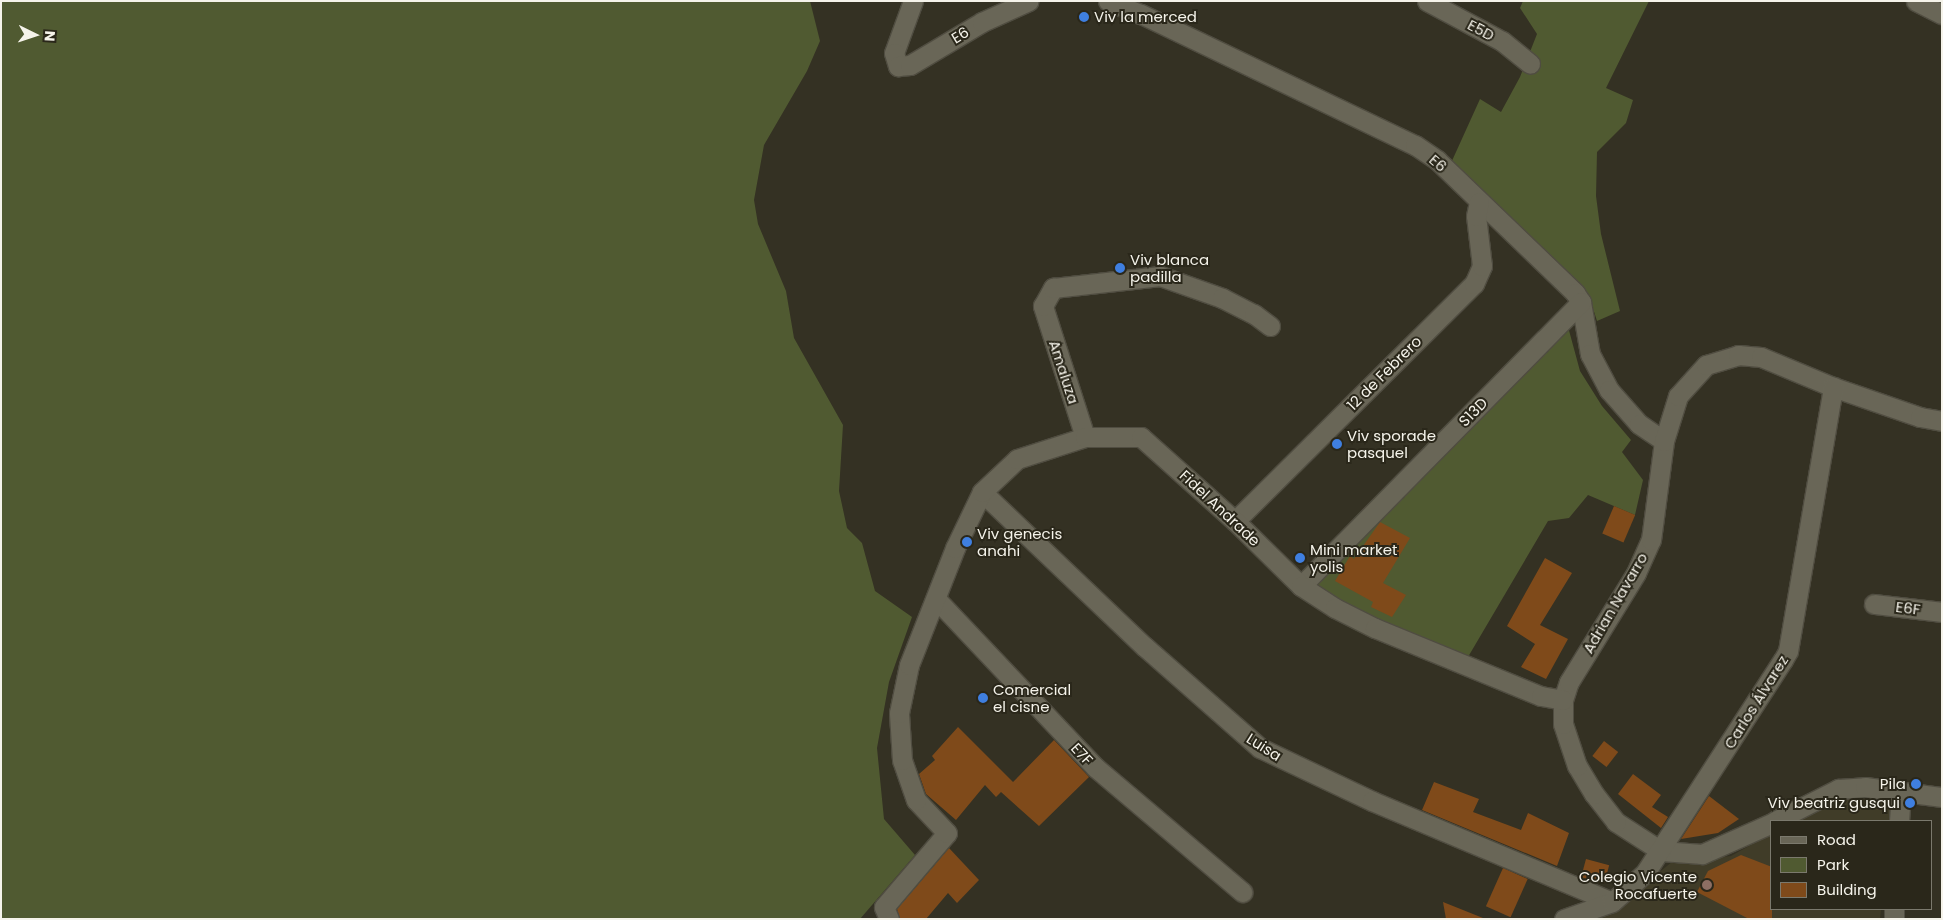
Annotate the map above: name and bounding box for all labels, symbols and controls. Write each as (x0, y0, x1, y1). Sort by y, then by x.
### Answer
place label: Viv la merced (1094, 8, 1197, 26)
north arrow (10, 10, 60, 60)
marker: Viv la merced (1078, 11, 1090, 23)
street label: E5D (1465, 16, 1497, 44)
street label: E6 (948, 23, 972, 47)
text: N (40, 30, 60, 42)
street label: E6 (1426, 151, 1450, 175)
place label: Viv blanca padilla (1130, 250, 1209, 285)
marker: Viv blanca padilla (1114, 262, 1126, 274)
street label: 12 de Febrero (1343, 332, 1425, 414)
street label: Amaluza (1045, 338, 1083, 406)
street label: S13D (1455, 394, 1491, 430)
place label: Viv sporade pasquel (1347, 426, 1436, 461)
marker: Viv sporade pasquel (1331, 438, 1343, 450)
street label: Fidel Andrade (1176, 466, 1264, 550)
place label: Viv genecis anahi (977, 524, 1062, 559)
marker: Viv genecis anahi (961, 536, 973, 548)
place label: Mini market yolis (1310, 540, 1398, 575)
street label: Adrian Navarro (1579, 549, 1651, 657)
marker: Mini market yolis (1294, 552, 1306, 564)
street label: E6F (1895, 598, 1921, 618)
street label: Carlos Álvarez (1720, 652, 1792, 752)
place label: Comercial el cisne (993, 680, 1071, 715)
marker: Comercial el cisne (977, 692, 989, 704)
street label: Luisa (1243, 729, 1285, 765)
street label: E7F (1067, 739, 1097, 769)
place label: Pila (1880, 775, 1906, 793)
marker: Pila (1910, 778, 1922, 790)
place label: Viv beatriz gusqui (1768, 794, 1900, 812)
marker: Viv beatriz gusqui (1904, 797, 1916, 809)
legend (1770, 820, 1933, 910)
text: Road (1817, 829, 1856, 850)
text: Park (1817, 854, 1849, 875)
place label: Colegio Vicente Rocafuerte (1579, 867, 1697, 902)
marker: Colegio Vicente Rocafuerte (1701, 879, 1713, 891)
text: Building (1817, 879, 1877, 900)

